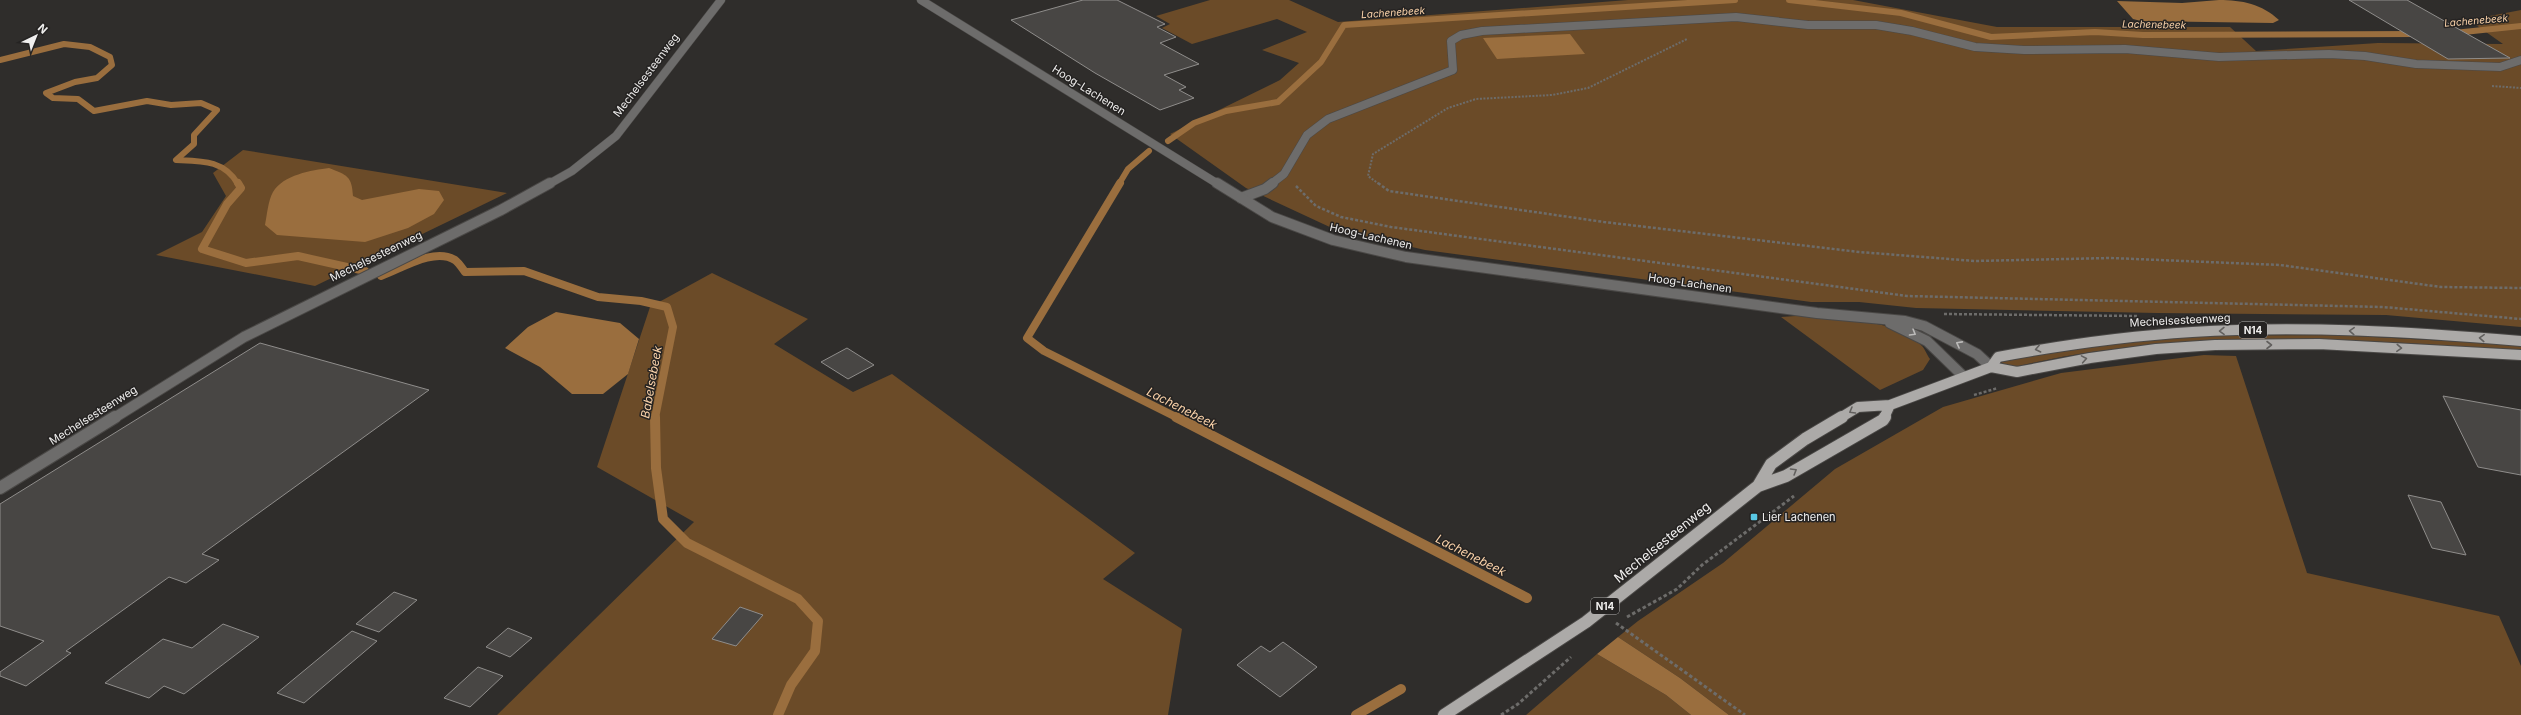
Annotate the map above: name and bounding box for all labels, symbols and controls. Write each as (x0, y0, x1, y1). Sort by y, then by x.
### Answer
water label: Lachenebeek (1361, 4, 1426, 20)
water label: Lachenebeek (2444, 11, 2509, 29)
north arrow (16, 16, 56, 56)
water label: Lachenebeek (2122, 17, 2187, 31)
text: N (35, 21, 51, 37)
street label: Mechelsesteenweg (610, 30, 682, 120)
street label: Hoog-Lachenen (1050, 62, 1128, 118)
street label: Hoog-Lachenen (1328, 220, 1414, 252)
street label: Mechelsesteenweg (328, 228, 424, 284)
street label: Hoog-Lachenen (1647, 270, 1733, 296)
street label: Mechelsesteenweg (2129, 310, 2231, 330)
road number: N14 (2239, 322, 2267, 338)
one-way arrow (2219, 326, 2225, 335)
one-way arrow (2349, 327, 2355, 335)
one-way arrow (1909, 329, 1916, 336)
one-way arrow (2479, 334, 2485, 342)
one-way arrow (2266, 341, 2272, 349)
one-way arrow (1956, 342, 1963, 349)
water label: Babelsebeek (637, 344, 665, 419)
one-way arrow (2034, 344, 2041, 352)
one-way arrow (2396, 344, 2402, 353)
one-way arrow (2081, 355, 2087, 364)
street label: Mechelsesteenweg (46, 382, 140, 448)
water label: Lachenebeek (1144, 384, 1220, 432)
one-way arrow (1849, 407, 1856, 414)
one-way arrow (1790, 468, 1797, 475)
street label: Mechelsesteenweg (1611, 498, 1713, 586)
place label: Lier Lachenen (1762, 510, 1836, 524)
marker: Lier Lachenen (1749, 512, 1759, 522)
water label: Lachenebeek (1433, 531, 1509, 579)
road number: N14 (1591, 598, 1619, 614)

